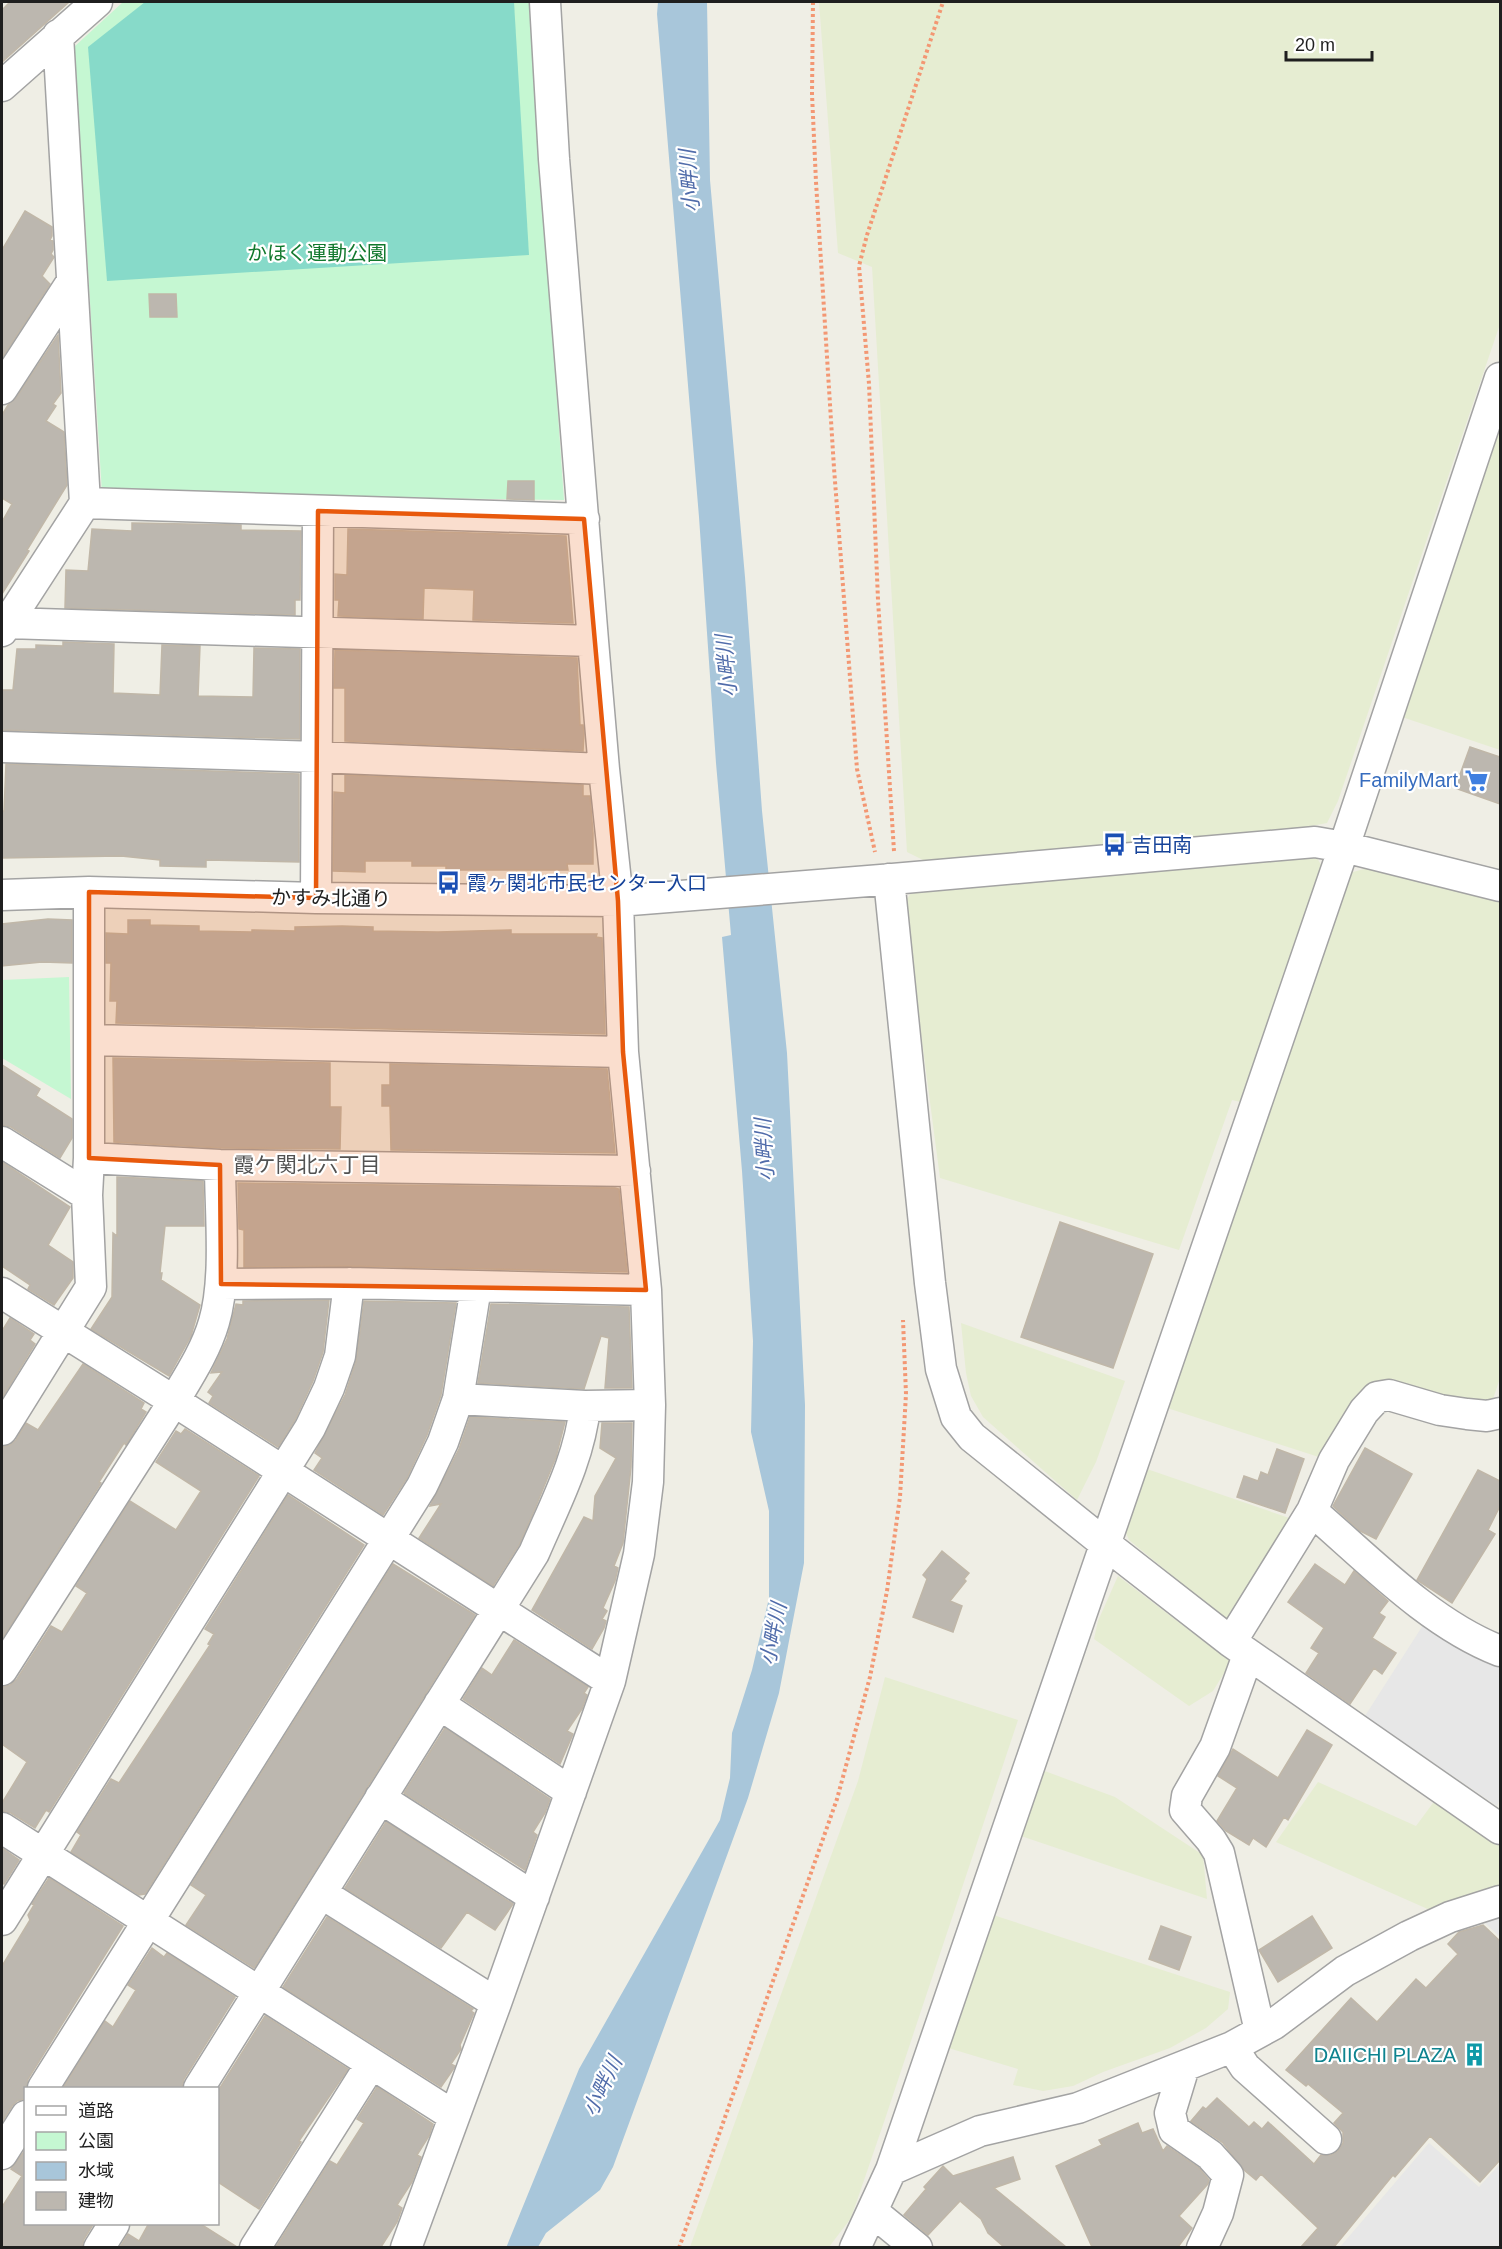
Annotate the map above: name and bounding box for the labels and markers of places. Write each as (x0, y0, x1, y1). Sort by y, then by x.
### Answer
supermarket icon: FamilyMart (1463, 767, 1489, 793)
place label: FamilyMart (1359, 769, 1458, 791)
bus stop icon: 吉田南 (1101, 832, 1127, 858)
place label: 吉田南 (1132, 834, 1192, 856)
bus stop icon: 霞ヶ関北市民センター入口 (436, 870, 462, 896)
place label: 霞ヶ関北市民センター入口 (467, 872, 707, 894)
building icon: DAIICHI PLAZA (1461, 2042, 1487, 2068)
place label: DAIICHI PLAZA (1314, 2044, 1457, 2066)

